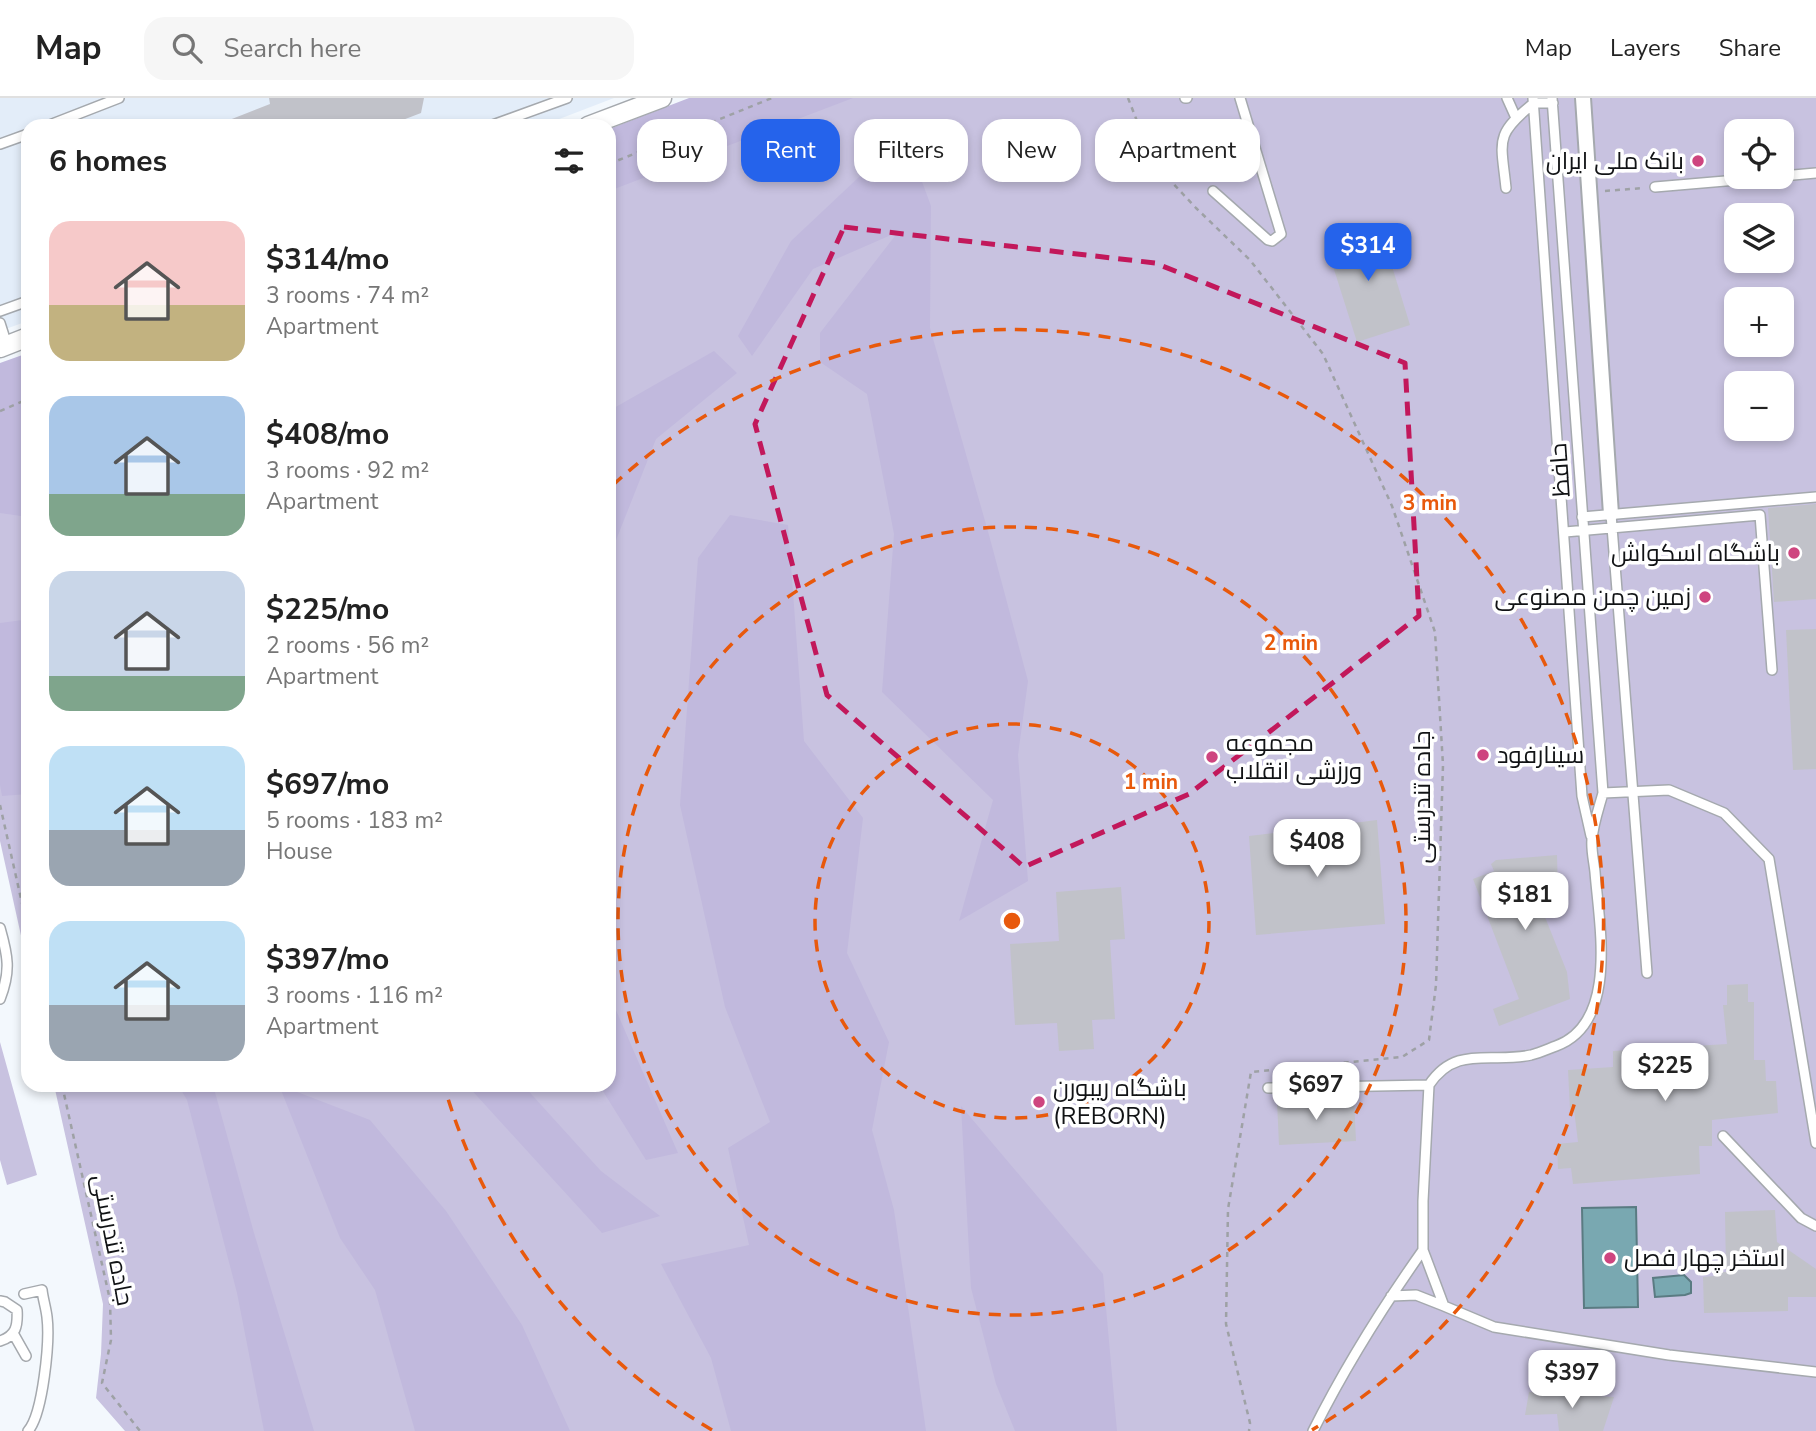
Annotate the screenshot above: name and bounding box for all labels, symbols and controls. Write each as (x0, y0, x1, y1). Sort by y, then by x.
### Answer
search box (144, 17, 634, 80)
text: Map (35, 26, 102, 71)
icon: search (168, 29, 206, 67)
text: Search here (224, 31, 361, 66)
text: Map (1525, 32, 1572, 64)
text: Layers (1610, 32, 1681, 64)
text: Share (1719, 32, 1781, 64)
chip: Buy (637, 119, 727, 182)
chip: Rent (741, 119, 840, 182)
chip: Filters (854, 119, 968, 182)
chip: New (982, 119, 1081, 182)
chip: Apartment (1095, 119, 1260, 182)
map controls (1724, 119, 1794, 441)
button: locate (1724, 119, 1794, 189)
text: 6 homes (49, 141, 167, 182)
icon: filters (550, 142, 588, 180)
place label: بانک ملی ایران (1546, 145, 1684, 177)
marker: بانک ملی ایران (1690, 153, 1706, 169)
button: layers (1724, 203, 1794, 273)
pin: $314 (1327, 223, 1409, 283)
text: $314 (1340, 230, 1396, 261)
text: $314/mo (266, 239, 389, 280)
icon: home (105, 249, 189, 333)
text: 3 rooms · 74 m² (266, 280, 429, 311)
button: + (1724, 287, 1794, 357)
text: Apartment (266, 311, 378, 342)
button: − (1724, 371, 1794, 441)
text: $408/mo (266, 414, 389, 455)
icon: home (105, 424, 189, 508)
street label: حافظ (1542, 442, 1578, 498)
text: 3 rooms · 92 m² (266, 455, 429, 486)
text: Apartment (266, 486, 378, 517)
text: 3 min (1403, 489, 1457, 517)
place label: باشگاه اسکواش (1611, 537, 1780, 569)
marker: باشگاه اسکواش (1786, 545, 1802, 561)
place label: زمین چمن مصنوعی (1495, 581, 1691, 613)
text: $225/mo (266, 589, 389, 630)
marker: زمین چمن مصنوعی (1697, 589, 1713, 605)
icon: home (105, 599, 189, 683)
text: 2 min (1264, 629, 1318, 657)
text: 2 rooms · 56 m² (266, 630, 429, 661)
text: Apartment (266, 661, 378, 692)
place label: مجموعه ورزشی انقلاب (1226, 727, 1362, 787)
street label: جاده تندرستی (1406, 731, 1438, 863)
place label: سینارفود (1497, 739, 1584, 771)
marker: سینارفود (1475, 747, 1491, 763)
marker: مجموعه ورزشی انقلاب (1204, 749, 1220, 765)
text: $697/mo (266, 764, 389, 805)
text: 1 min (1124, 768, 1178, 796)
icon: home (105, 774, 189, 858)
text: 5 rooms · 183 m² (266, 805, 443, 836)
pin: $408 (1276, 820, 1358, 879)
text: $408 (1289, 826, 1345, 857)
text: House (266, 836, 333, 867)
pin: $181 (1484, 872, 1566, 932)
text: $181 (1497, 879, 1553, 910)
centre of rings (1000, 909, 1024, 933)
text: $397/mo (266, 939, 389, 980)
icon: home (105, 949, 189, 1033)
text: 3 rooms · 116 m² (266, 980, 443, 1011)
text: Apartment (266, 1011, 378, 1042)
pin: $225 (1624, 1044, 1706, 1103)
text: $225 (1637, 1050, 1693, 1081)
pin: $697 (1275, 1062, 1357, 1122)
text: $697 (1288, 1069, 1344, 1100)
place label: باشگاه ریبورن (REBORN) (1053, 1072, 1187, 1132)
marker: باشگاه ریبورن (REBORN) (1031, 1094, 1047, 1110)
street label: جاده تندرستی (85, 1172, 141, 1308)
place label: استخر چهار فصل (1624, 1242, 1786, 1274)
marker: استخر چهار فصل (1602, 1250, 1618, 1266)
pin: $397 (1531, 1350, 1613, 1410)
text: $397 (1544, 1357, 1600, 1388)

